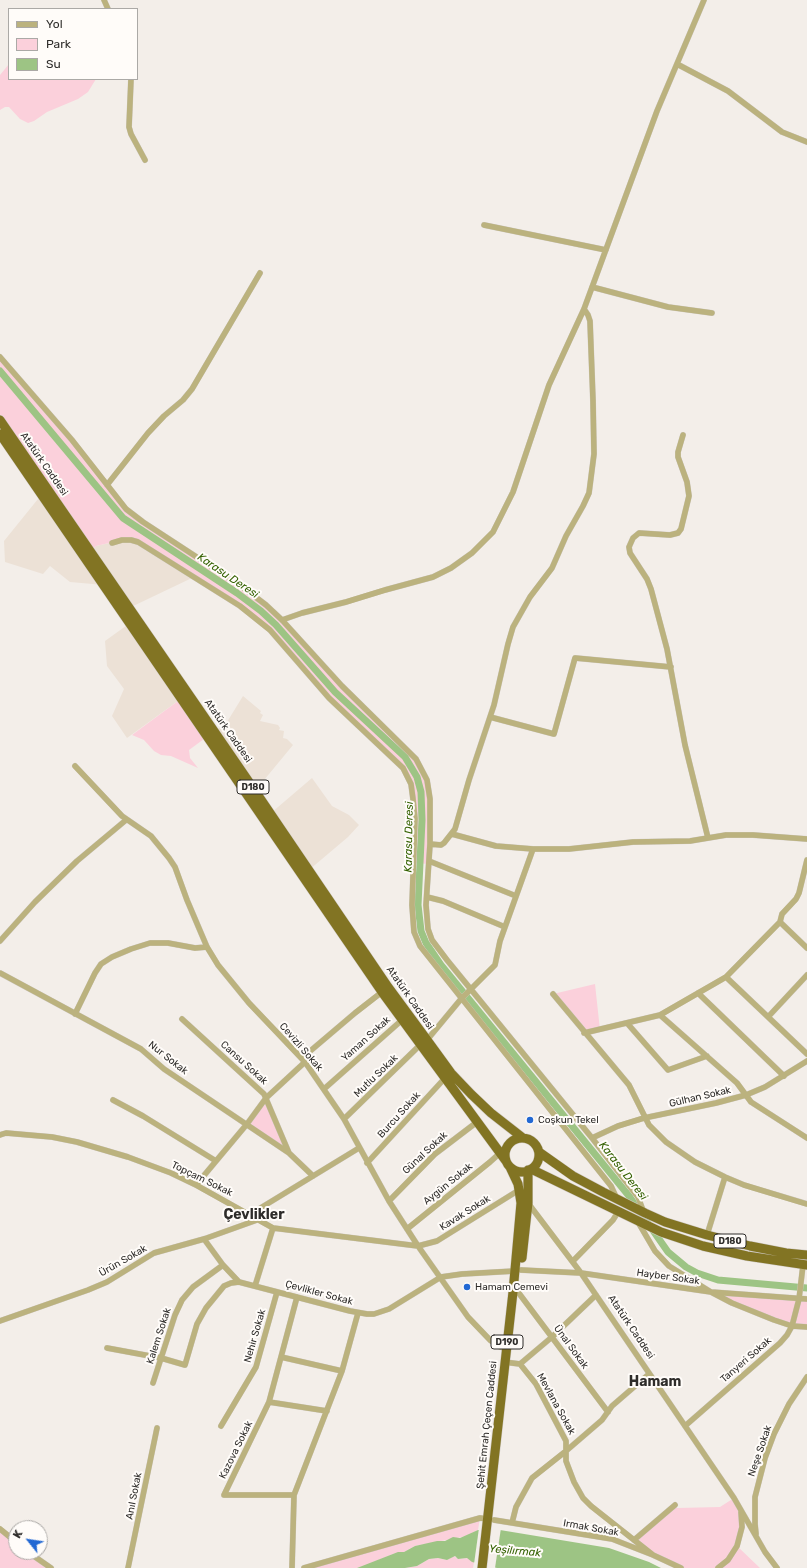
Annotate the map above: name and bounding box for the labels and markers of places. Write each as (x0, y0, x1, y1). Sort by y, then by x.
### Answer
place label: Coşkun Tekel (538, 1114, 599, 1126)
marker: Coşkun Tekel (525, 1115, 535, 1125)
place label: Hamam Cemevi (475, 1281, 548, 1293)
marker: Hamam Cemevi (462, 1282, 472, 1292)

